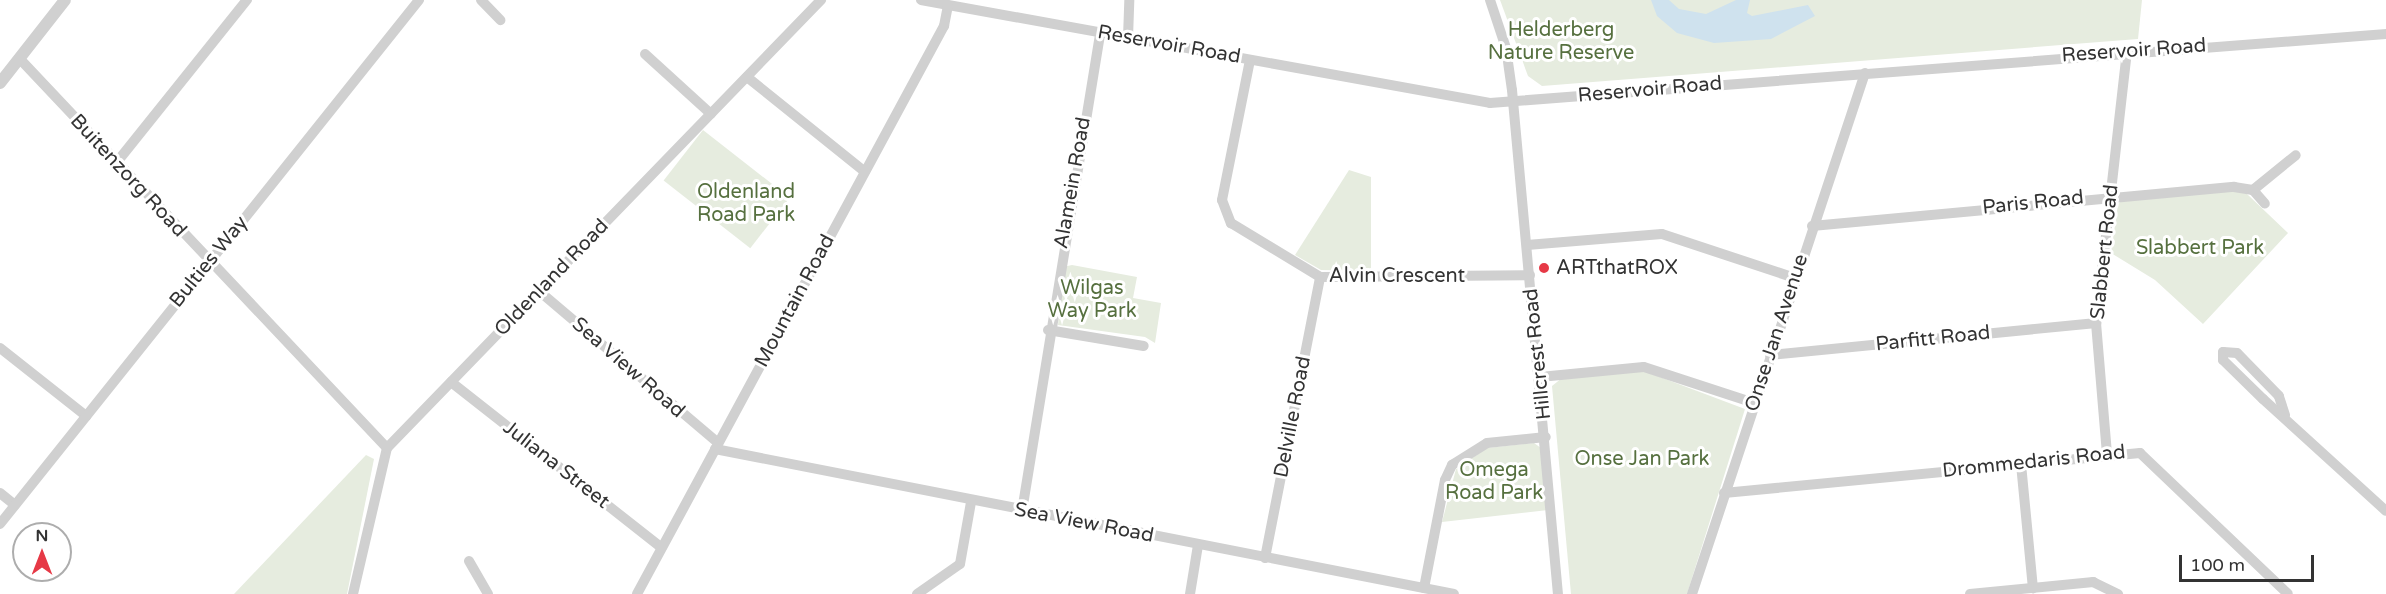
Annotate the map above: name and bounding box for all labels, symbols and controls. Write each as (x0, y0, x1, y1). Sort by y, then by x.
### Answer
park label: Helderberg Nature Reserve (1488, 19, 1634, 66)
street label: Reservoir Road (1096, 21, 1242, 69)
street label: Reservoir Road (2061, 34, 2207, 68)
street label: Reservoir Road (1577, 72, 1723, 108)
street label: Buitenzorg Road (65, 110, 191, 242)
street label: Alamein Road (1050, 115, 1096, 251)
park label: Oldenland Road Park (697, 181, 795, 228)
street label: Slabbert Road (2086, 183, 2124, 321)
street label: Paris Road (1981, 186, 2085, 220)
street label: Bulties Way (165, 211, 253, 313)
street label: Oldenland Road (490, 214, 614, 342)
street label: Mountain Road (750, 231, 840, 371)
park label: Slabbert Park (2136, 236, 2264, 260)
street label: Onse Jan Avenue (1740, 251, 1814, 415)
place label: ARTthatROX (1556, 256, 1678, 280)
marker: ARTthatROX (1537, 261, 1551, 275)
street label: Alvin Crescent (1329, 264, 1465, 288)
park label: Wilgas Way Park (1047, 277, 1137, 324)
street label: Hillcrest Road (1519, 287, 1557, 421)
street label: Sea View Road (567, 313, 689, 423)
street label: Parfitt Road (1874, 321, 1992, 357)
street label: Delville Road (1269, 354, 1317, 480)
street label: Juliana Street (498, 416, 614, 514)
street label: Drommedaris Road (1941, 440, 2127, 484)
park label: Onse Jan Park (1574, 447, 1710, 471)
park label: Omega Road Park (1445, 458, 1543, 505)
street label: Sea View Road (1012, 498, 1156, 548)
north arrow (12, 522, 72, 582)
text: N (36, 526, 48, 546)
scale bar (2182, 543, 2317, 581)
text: 100 m (2190, 554, 2245, 576)

